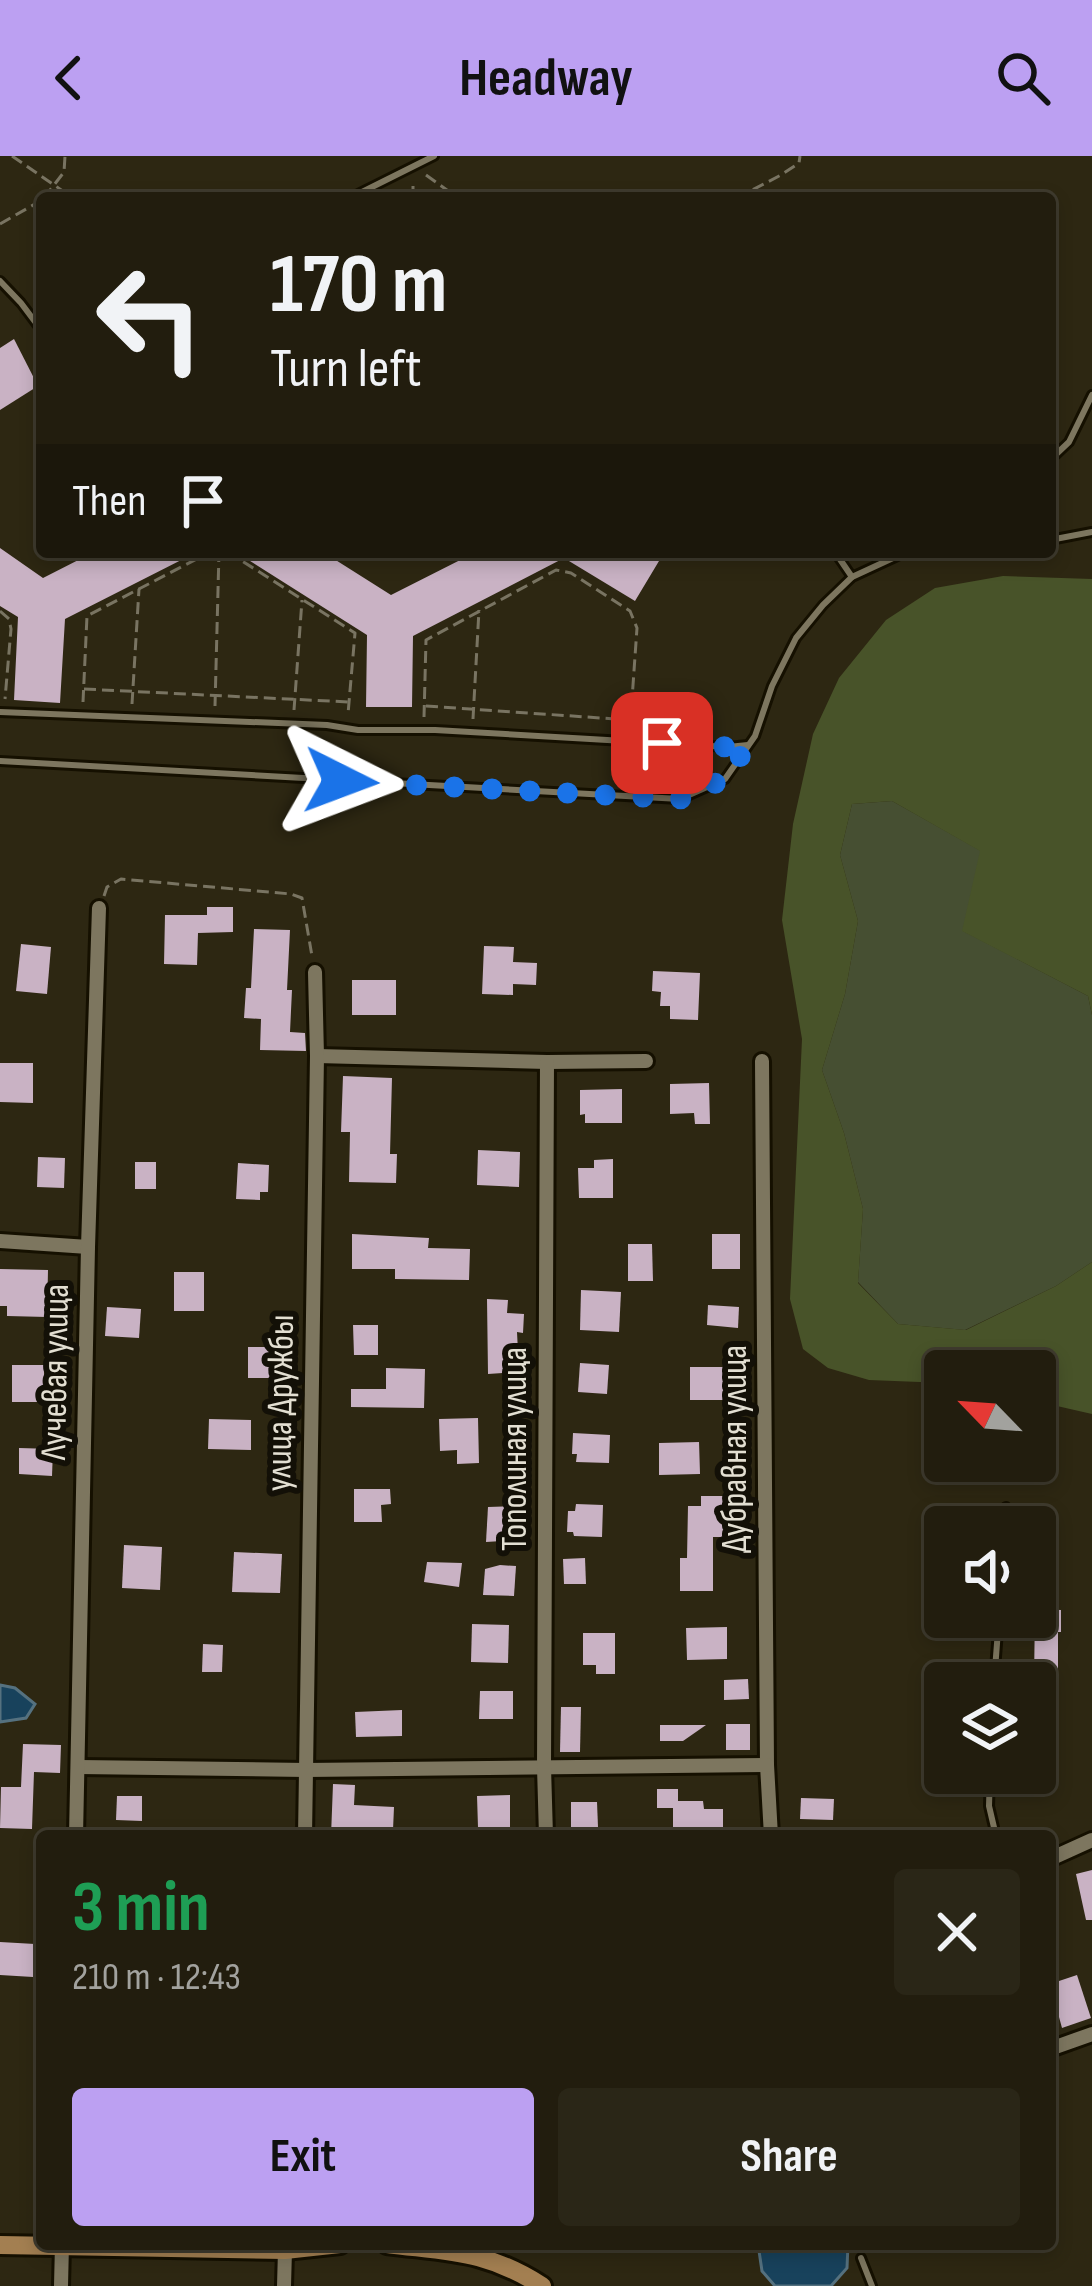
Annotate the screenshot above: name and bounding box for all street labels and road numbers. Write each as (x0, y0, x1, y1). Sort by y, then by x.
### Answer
street label: Лучевая улица (33, 1283, 79, 1462)
street label: улица Дружбы (258, 1314, 304, 1492)
street label: Дубравная улица (714, 1345, 757, 1553)
street label: Тополиная улица (494, 1347, 537, 1551)

